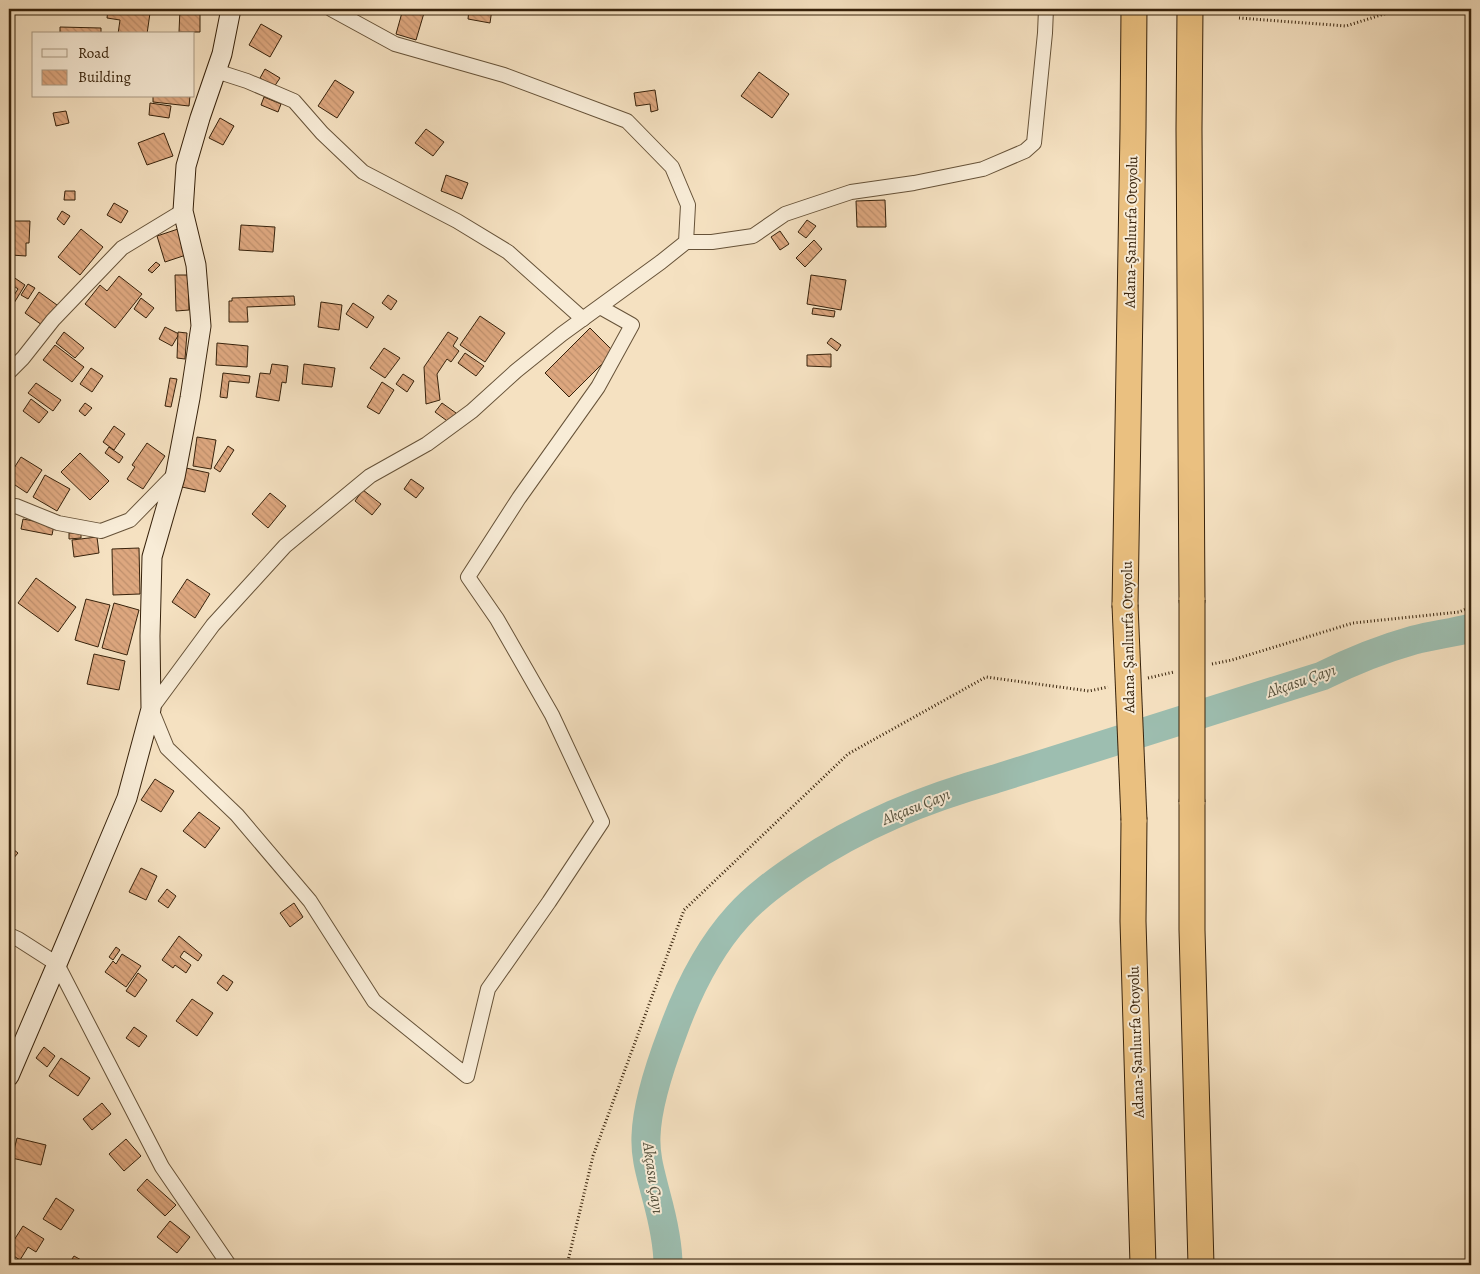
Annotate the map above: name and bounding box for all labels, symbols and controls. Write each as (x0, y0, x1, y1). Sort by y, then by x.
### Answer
legend (32, 32, 195, 98)
text: Road (78, 43, 110, 63)
text: Building (78, 67, 131, 87)
street label: Adana-Şanlıurfa Otoyolu (1120, 155, 1142, 309)
street label: Adana-Şanlıurfa Otoyolu (1117, 560, 1139, 714)
water label: Akçasu Çayı (1262, 659, 1339, 703)
water label: Akçasu Çayı (878, 783, 953, 831)
street label: Adana-Şanlıurfa Otoyolu (1123, 965, 1149, 1119)
water label: Akçasu Çayı (637, 1140, 669, 1215)

